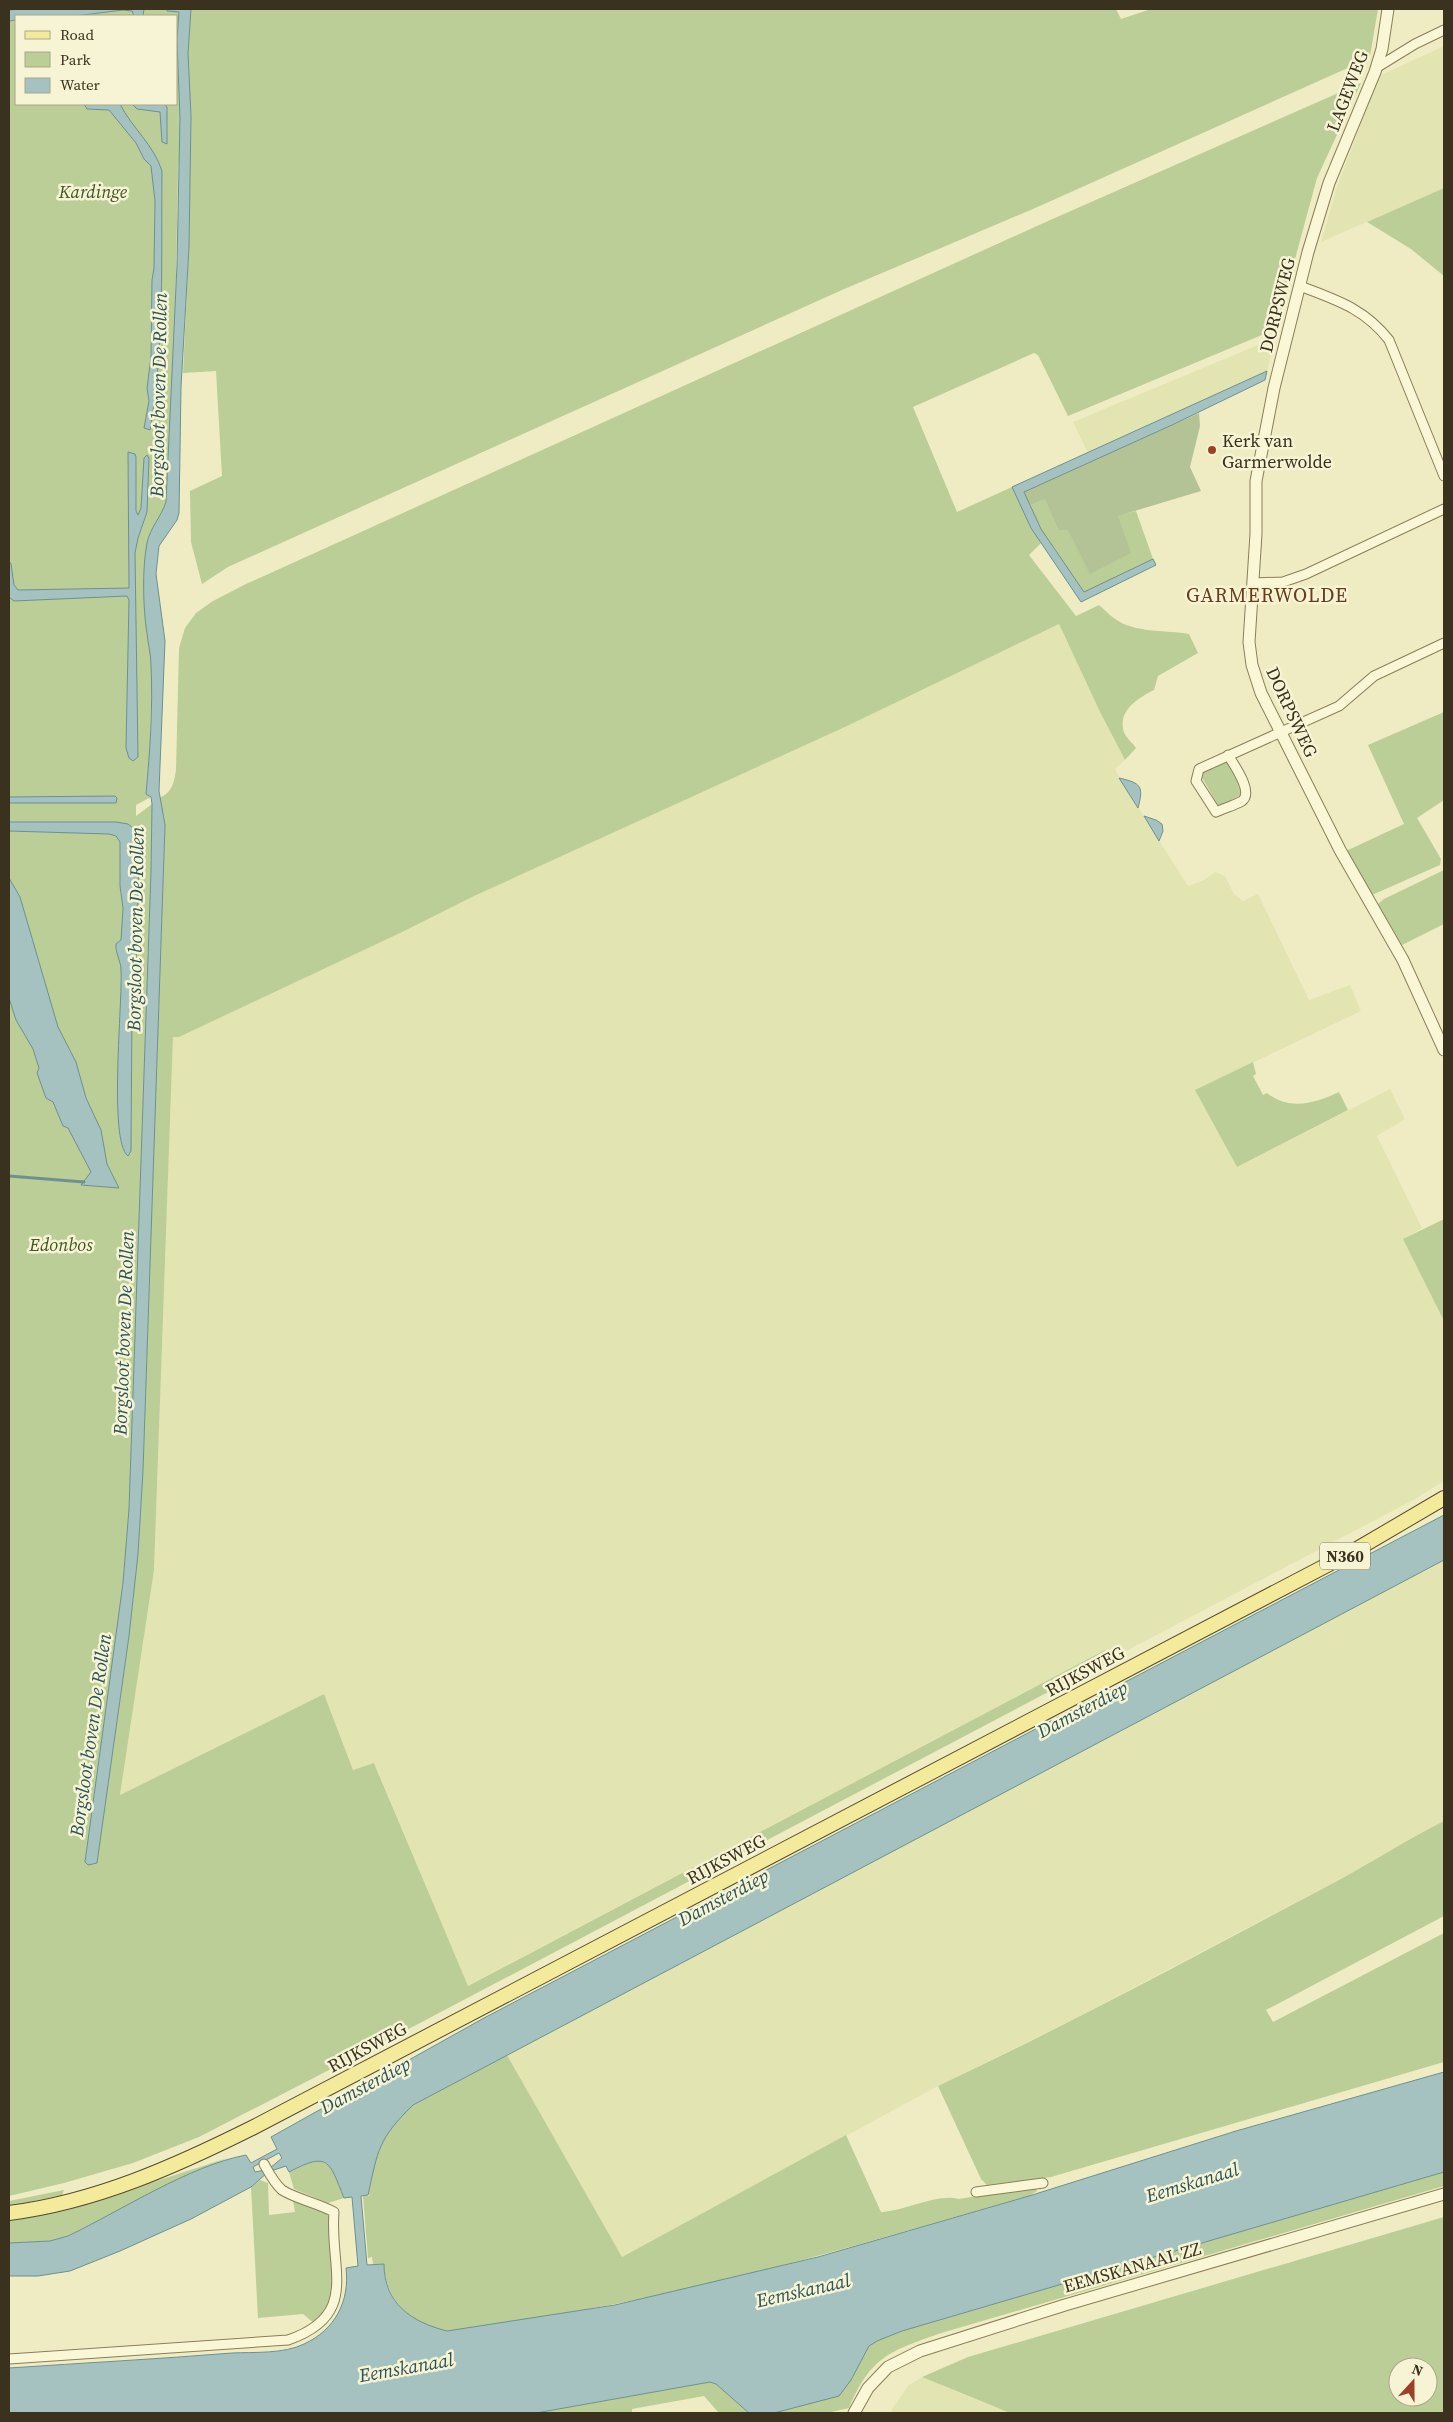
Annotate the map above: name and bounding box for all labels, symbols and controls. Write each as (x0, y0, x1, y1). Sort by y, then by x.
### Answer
legend (15, 15, 178, 105)
text: Road (60, 24, 94, 45)
street label: LAGEWEG (1320, 47, 1374, 135)
text: Park (60, 49, 92, 70)
text: Water (60, 74, 101, 95)
park label: Kardinge (58, 179, 128, 204)
street label: DORPSWEG (1253, 255, 1301, 355)
water label: Borgsloot boven De Rollen (143, 292, 173, 499)
place label: Kerk van Garmerwolde (1222, 428, 1332, 474)
marker: Kerk van Garmerwolde (1206, 444, 1218, 456)
district label: GARMERWOLDE (1186, 581, 1348, 609)
street label: DORPSWEG (1260, 663, 1324, 761)
water label: Borgsloot boven De Rollen (120, 826, 150, 1033)
water label: Borgsloot boven De Rollen (106, 1230, 140, 1437)
park label: Edonbos (28, 1232, 93, 1257)
road number: N360 (1320, 1542, 1370, 1570)
water label: Borgsloot boven De Rollen (63, 1632, 117, 1839)
street label: RIJKSWEG (1041, 1640, 1129, 1702)
water label: Damsterdiep (1031, 1674, 1132, 1744)
street label: RIJKSWEG (682, 1828, 770, 1890)
water label: Damsterdiep (672, 1862, 773, 1932)
street label: RIJKSWEG (323, 2016, 411, 2078)
water label: Damsterdiep (314, 2050, 415, 2120)
water label: Eemskanaal (1142, 2155, 1242, 2209)
street label: EEMSKANAAL ZZ (1060, 2235, 1204, 2299)
water label: Eemskanaal (753, 2266, 853, 2314)
water label: Eemskanaal (356, 2346, 456, 2388)
north arrow (1388, 2357, 1438, 2407)
text: N (1409, 2359, 1426, 2381)

